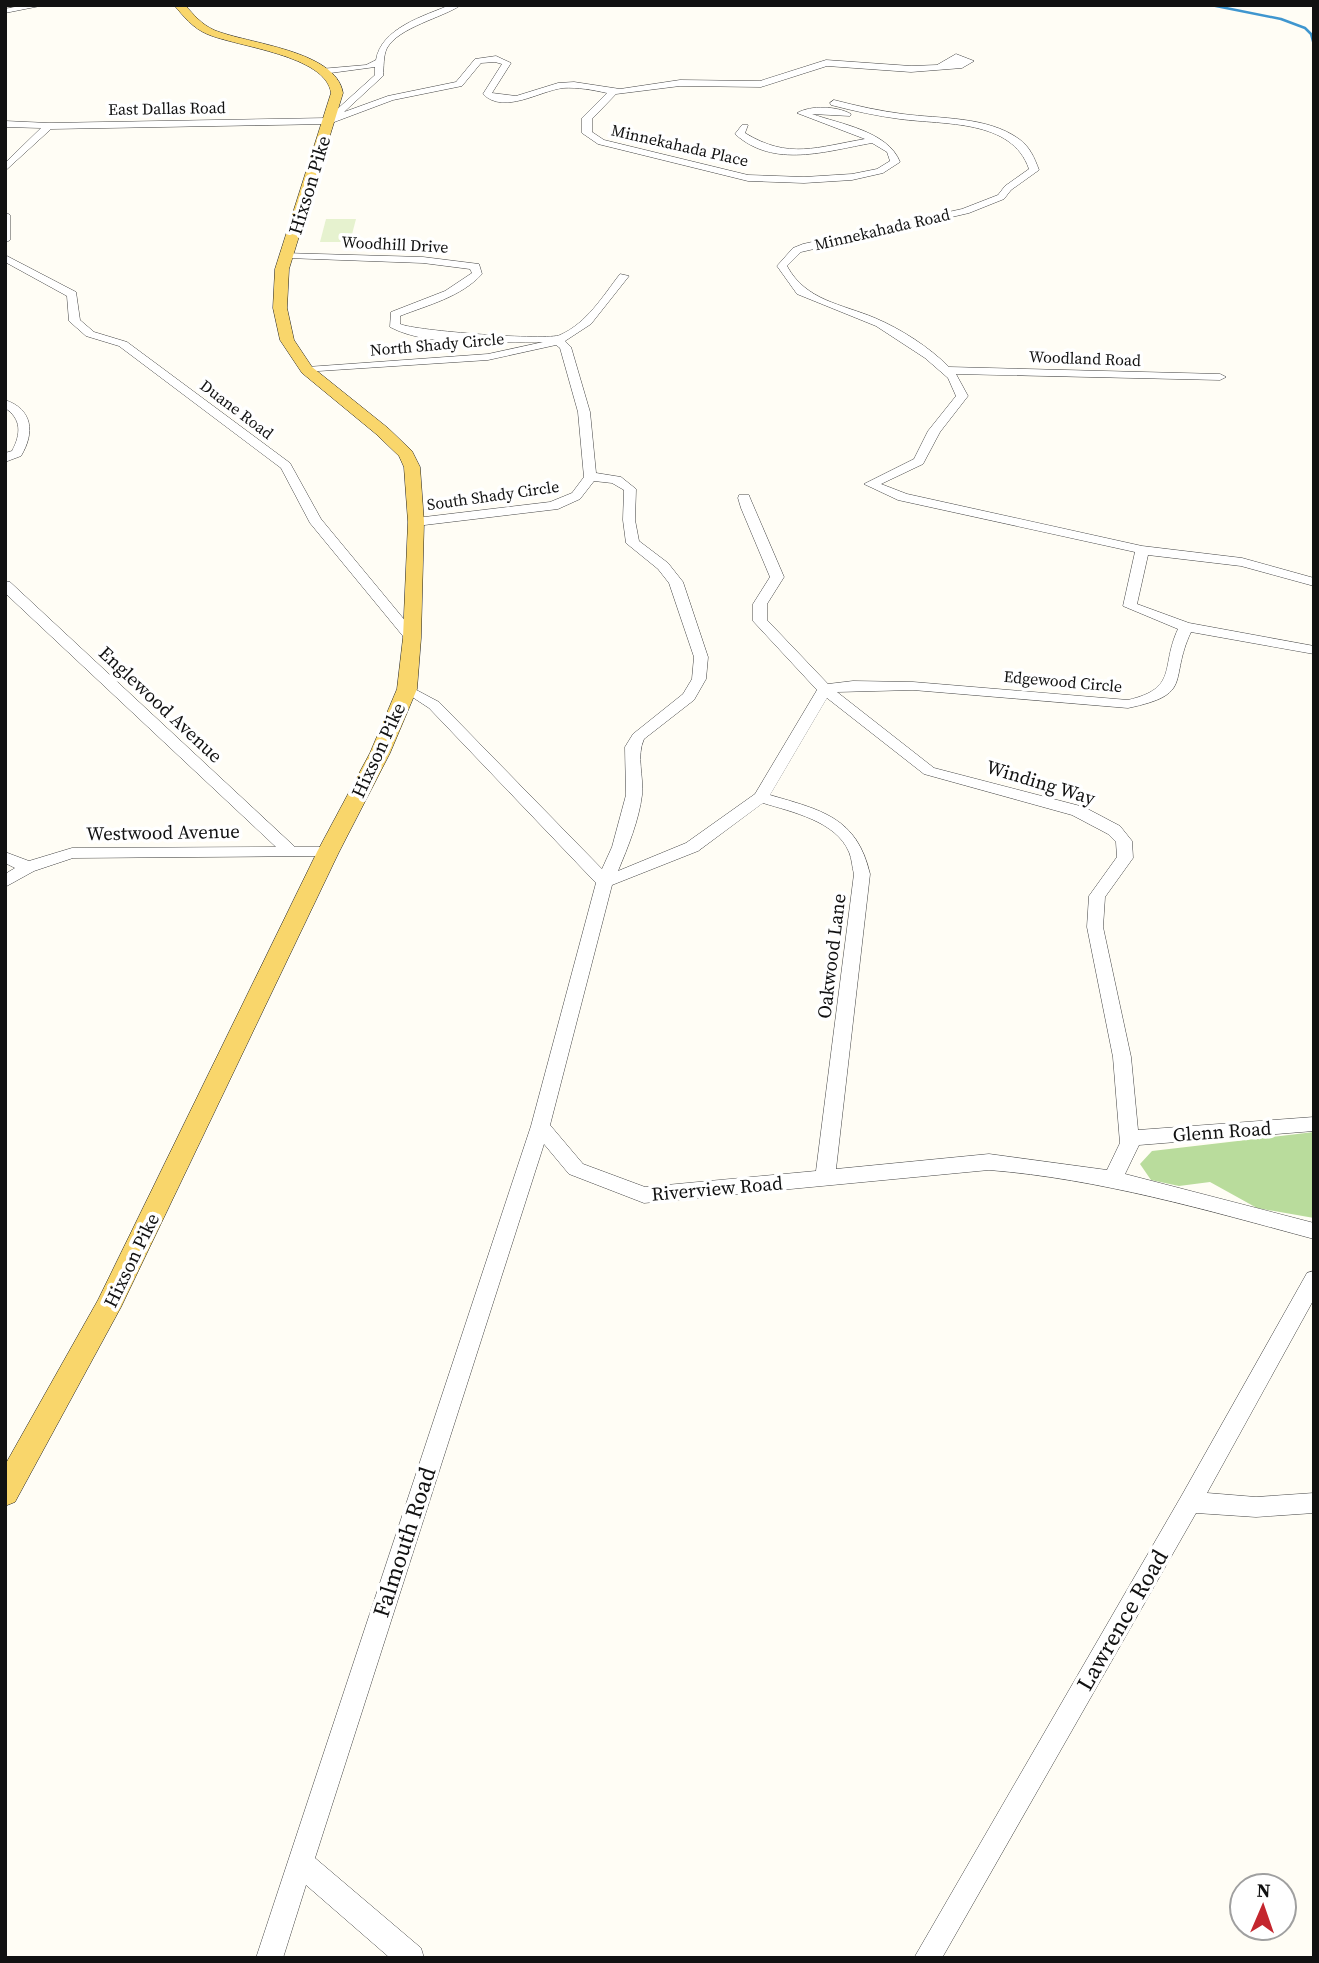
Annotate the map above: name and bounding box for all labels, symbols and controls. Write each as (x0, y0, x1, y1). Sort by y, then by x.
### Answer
street label: East Dallas Road (108, 96, 226, 120)
street label: Minnekahada Place (609, 119, 751, 171)
street label: Hixson Pike (282, 132, 336, 238)
street label: Minnekahada Road (812, 203, 952, 255)
street label: Woodhill Drive (341, 230, 449, 258)
street label: North Shady Circle (369, 327, 505, 361)
street label: Woodland Road (1028, 345, 1142, 371)
street label: Duane Road (196, 374, 278, 444)
street label: South Shady Circle (425, 475, 561, 515)
street label: Englewood Avenue (93, 640, 229, 768)
street label: Edgewood Circle (1003, 665, 1123, 697)
street label: Hixson Pike (345, 698, 411, 802)
street label: Winding Way (983, 753, 1099, 811)
street label: Westwood Avenue (86, 818, 240, 846)
street label: Oakwood Lane (810, 892, 852, 1020)
street label: Glenn Road (1172, 1115, 1272, 1147)
street label: Riverview Road (650, 1169, 784, 1207)
street label: Hixson Pike (97, 1208, 165, 1312)
street label: Falmouth Road (365, 1463, 443, 1621)
street label: Lawrence Road (1069, 1544, 1175, 1696)
north arrow (1228, 1872, 1298, 1942)
text: N (1256, 1877, 1271, 1903)

